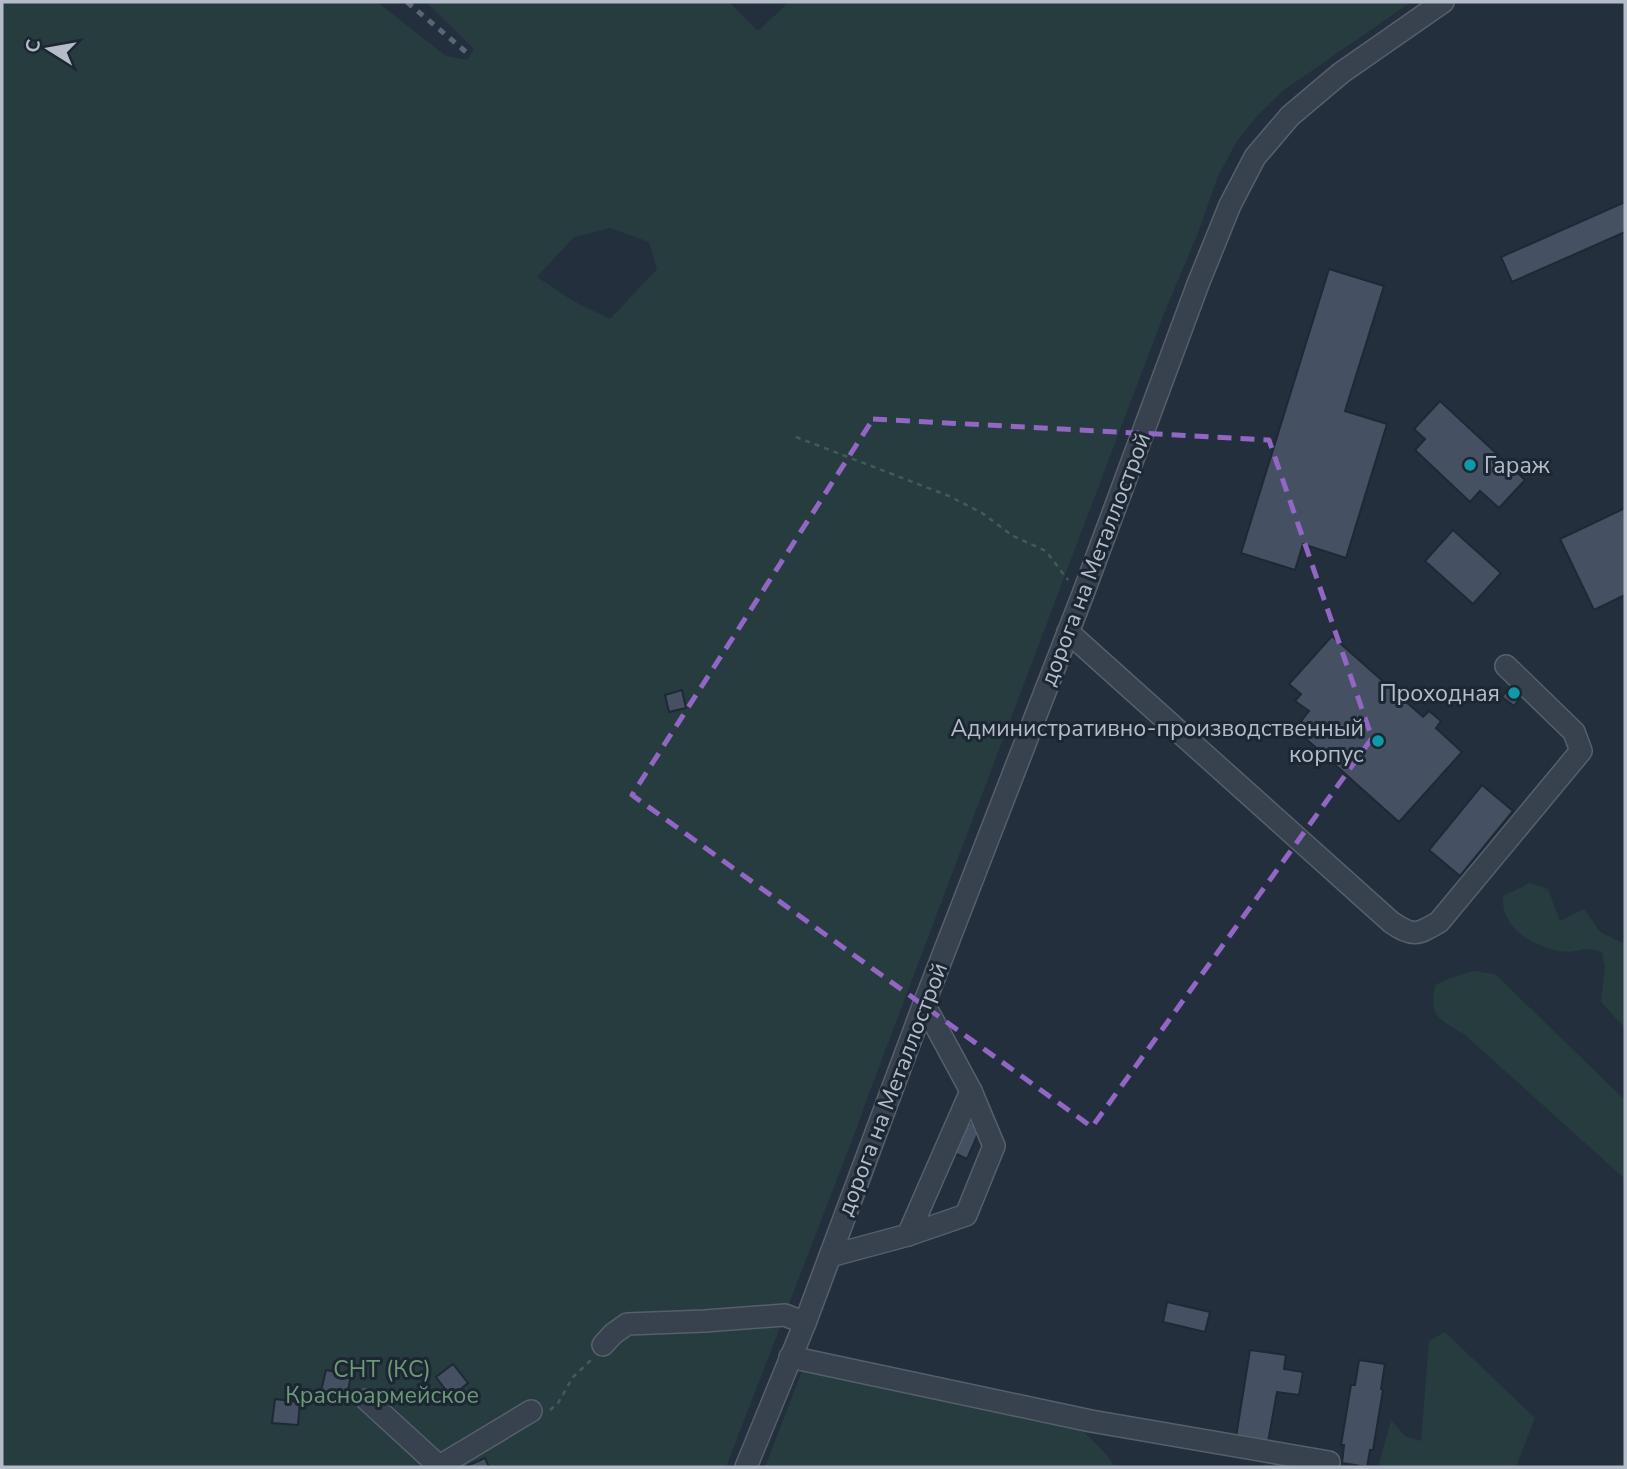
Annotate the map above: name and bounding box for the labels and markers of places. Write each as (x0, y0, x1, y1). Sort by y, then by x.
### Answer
place label: Гараж (1484, 450, 1551, 481)
marker: Гараж (1462, 457, 1478, 473)
place label: Проходная (1379, 678, 1500, 709)
marker: Проходная (1506, 685, 1522, 701)
place label: Административно-производственный корпус (951, 713, 1364, 770)
marker: Административно-производственный корпус (1370, 733, 1386, 749)

